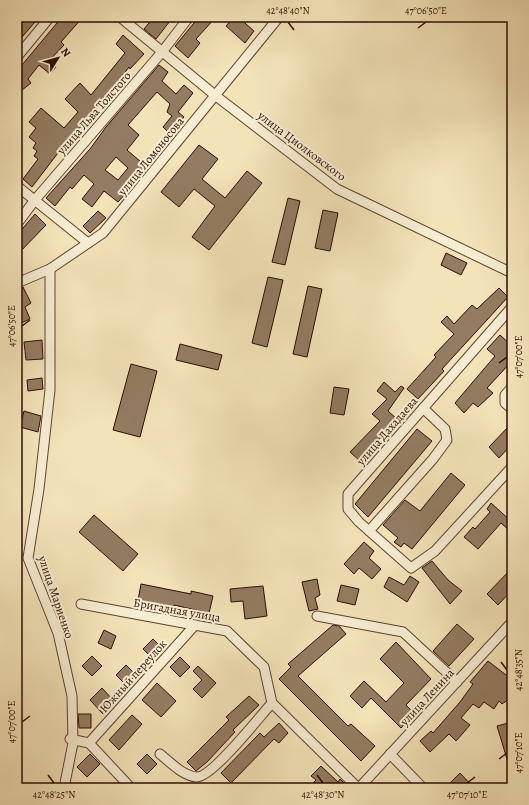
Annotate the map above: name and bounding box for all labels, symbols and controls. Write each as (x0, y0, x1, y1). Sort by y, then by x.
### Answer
text: 42°48'40"N (266, 4, 310, 17)
text: 47°06'50"E (405, 4, 447, 17)
north arrow (38, 38, 78, 78)
text: N (57, 45, 74, 60)
street label: улица Льва Толстого (53, 68, 135, 159)
street label: улица Циолковского (254, 107, 349, 185)
street label: улица Ломоносова (114, 113, 188, 199)
text: 47°06'50"E (5, 305, 18, 347)
text: 47°07'00"E (512, 336, 525, 378)
street label: улица Дахадаева (352, 393, 421, 469)
street label: улица Мариенко (34, 553, 78, 640)
street label: Бригадная улица (132, 594, 222, 626)
street label: Южный переулок (96, 636, 170, 716)
text: 42°48'35"N (512, 649, 525, 691)
street label: улица Ленина (396, 665, 458, 730)
text: 47°07'00"E (5, 701, 18, 743)
text: 47°07'10"E (512, 733, 525, 773)
text: 42°48'25"N (33, 788, 75, 801)
text: 42°48'30"N (301, 788, 345, 801)
text: 47°07'10"E (447, 788, 487, 801)

